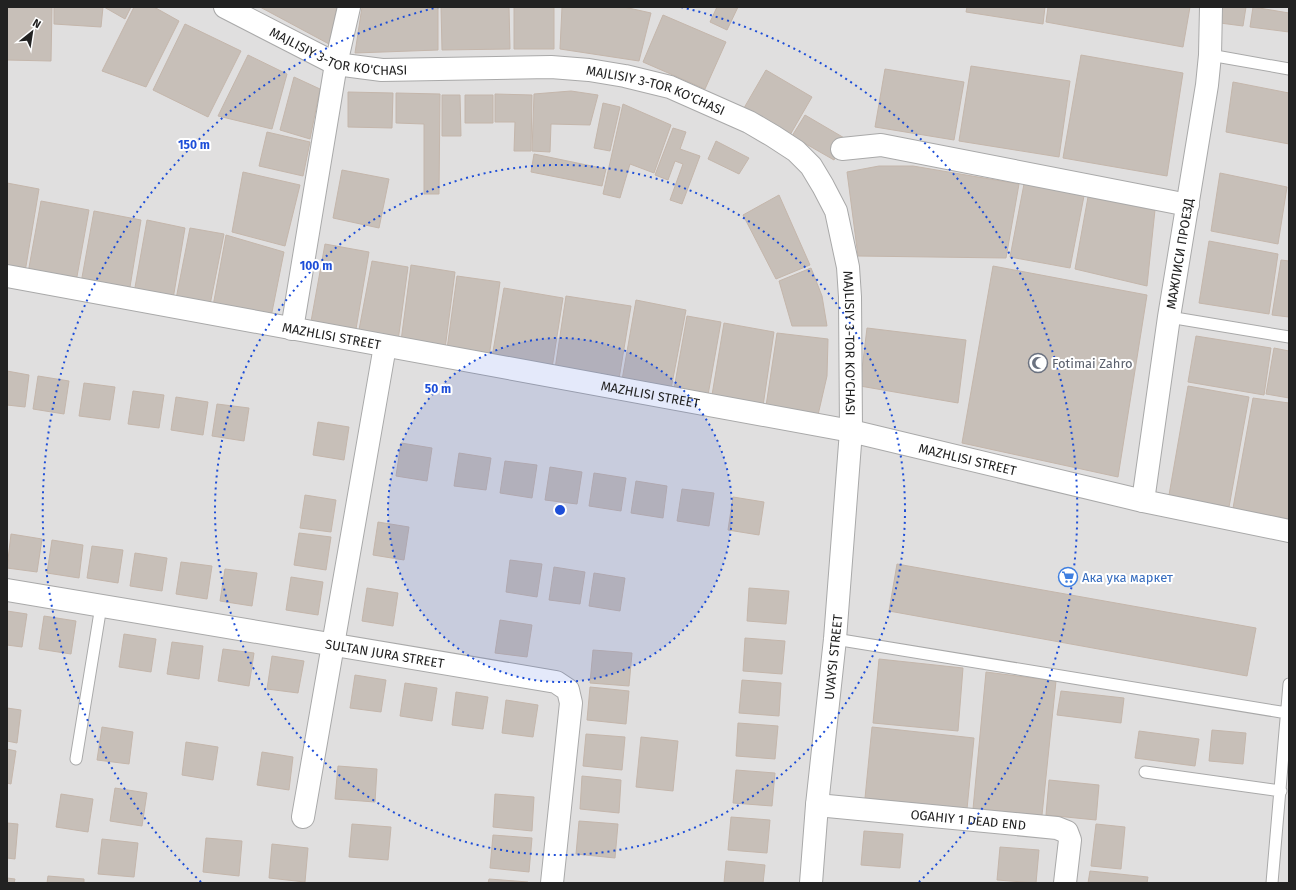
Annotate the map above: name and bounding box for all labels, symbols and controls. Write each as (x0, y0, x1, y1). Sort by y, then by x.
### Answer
north arrow (12, 12, 52, 52)
text: N (30, 16, 43, 31)
street label: MAJLISIY 3-TOR KO'CHASI (267, 24, 407, 78)
street label: MAJLISIY 3-TOR KO'CHASI (585, 63, 727, 118)
text: 150 m (178, 138, 210, 152)
street label: МАЖЛИСИ ПРОЕЗД (1163, 197, 1196, 310)
text: 100 m (300, 259, 332, 273)
street label: MAJLISIY 3-TOR KO'CHASI (840, 270, 858, 416)
street label: MAZHLISI STREET (281, 320, 382, 353)
mosque icon: Fotimai Zahro (1027, 352, 1049, 374)
place label: Fotimai Zahro (1052, 356, 1133, 371)
street label: MAZHLISI STREET (600, 378, 701, 411)
text: 50 m (425, 382, 451, 396)
street label: MAZHLISI STREET (917, 440, 1018, 478)
centre of rings (553, 503, 567, 517)
supermarket icon: Ака ука маркет (1057, 566, 1079, 588)
place label: Ака ука маркет (1082, 570, 1173, 585)
street label: UVAYSI STREET (822, 613, 845, 700)
street label: SULTAN JURA STREET (324, 636, 446, 671)
street label: OGAHIY 1 DEAD END (910, 807, 1027, 833)

